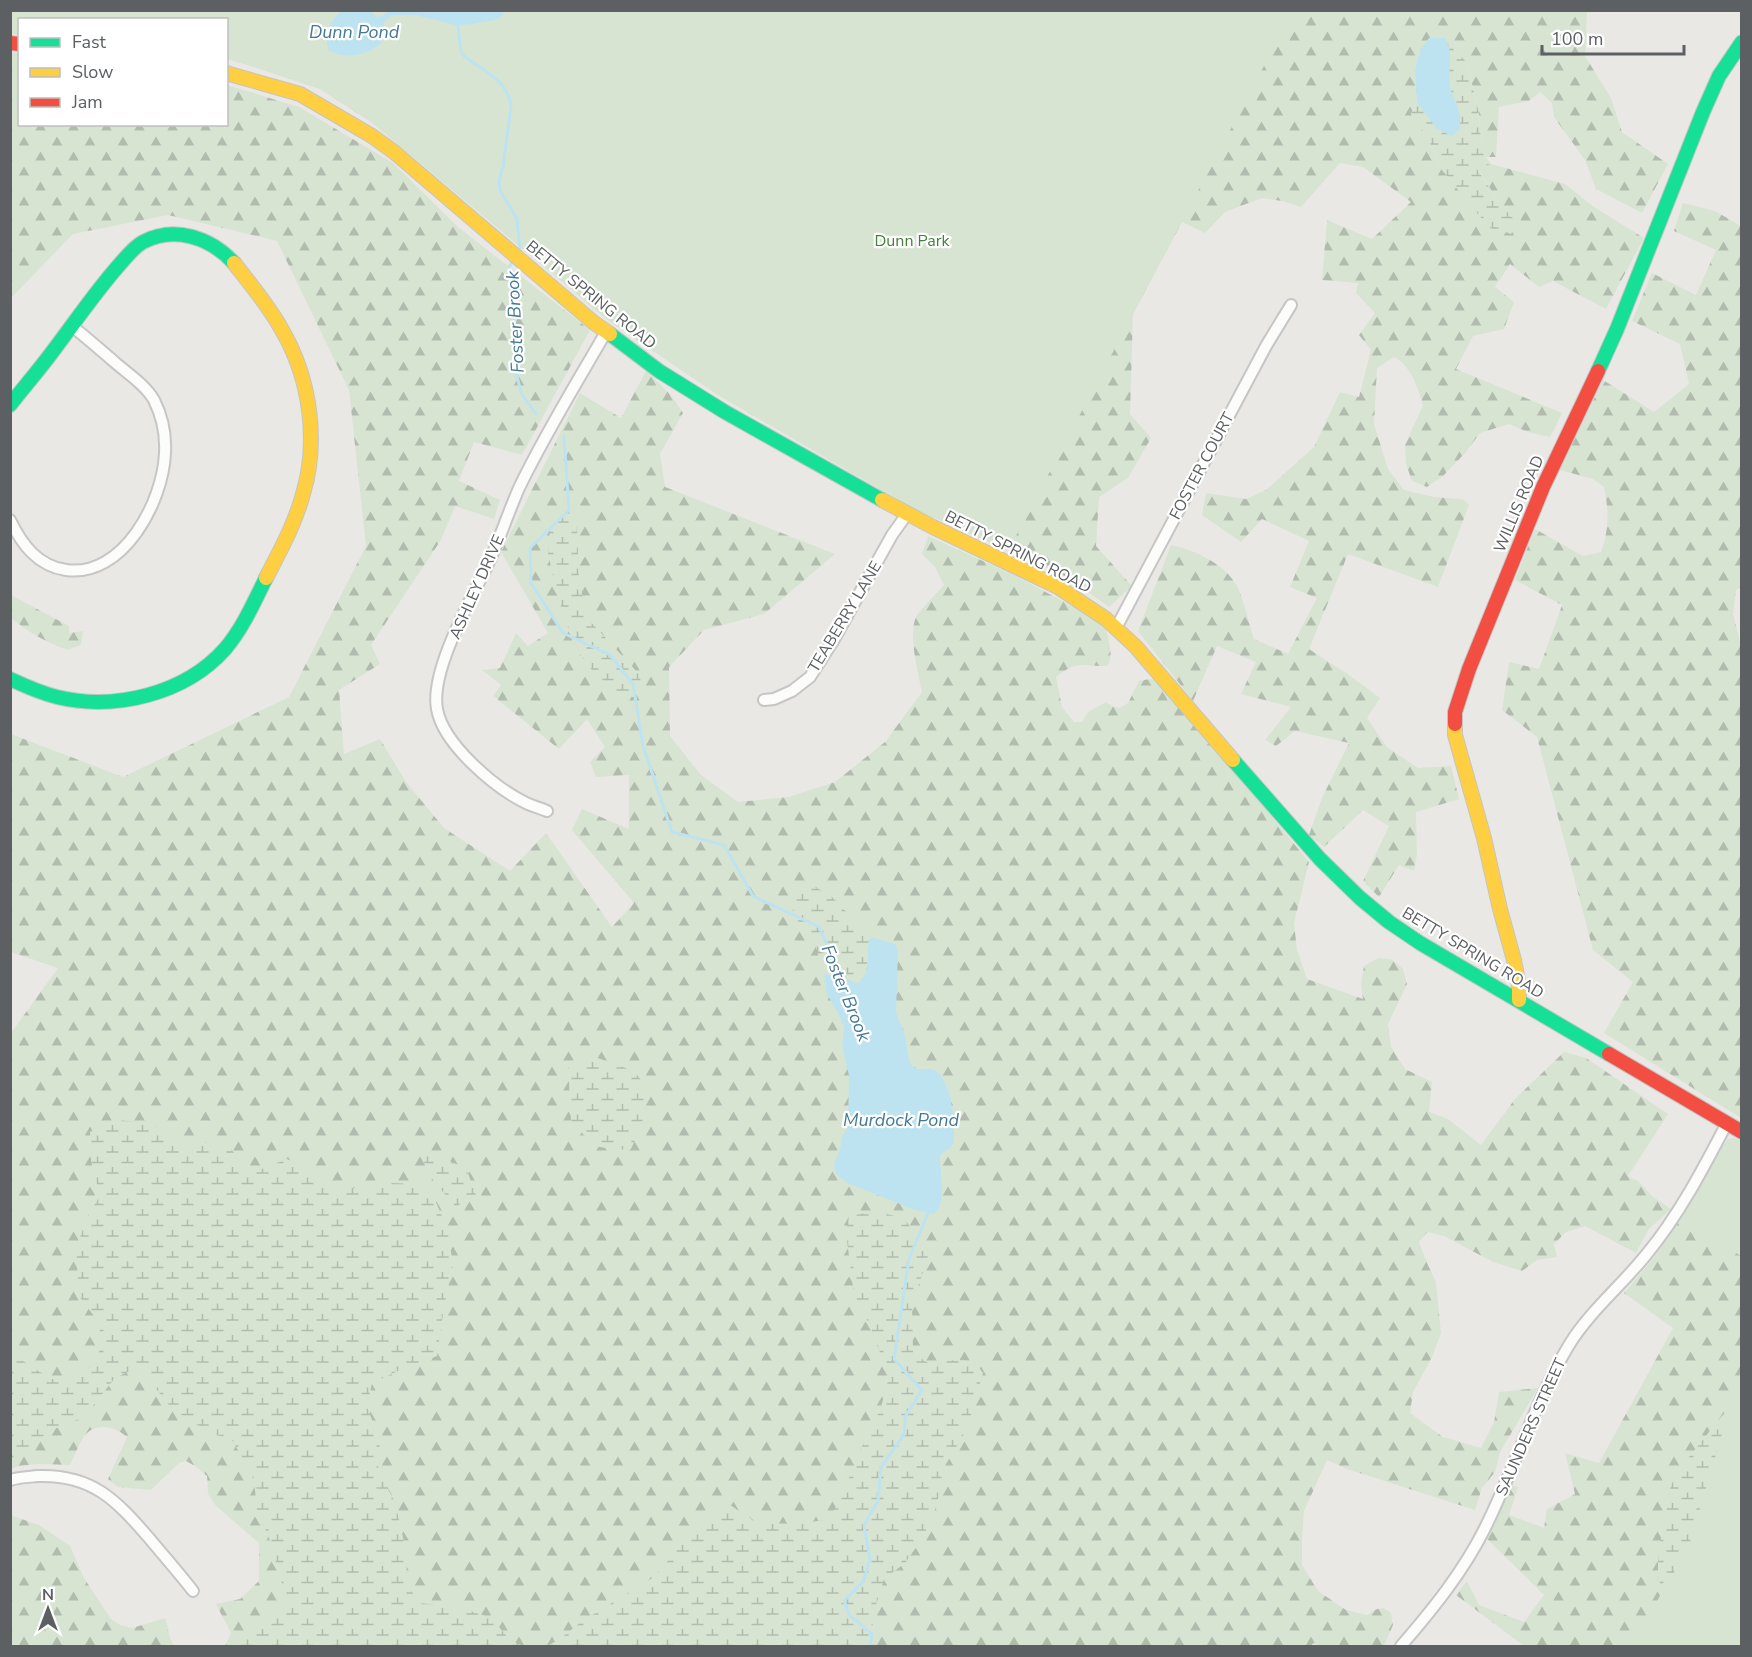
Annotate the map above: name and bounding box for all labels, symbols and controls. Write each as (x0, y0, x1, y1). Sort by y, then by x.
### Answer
legend (18, 18, 228, 126)
scale bar (1542, 18, 1684, 56)
water label: Dunn Pond (309, 20, 400, 44)
text: 100 m (1551, 27, 1603, 51)
text: Fast (72, 30, 107, 54)
text: Slow (72, 60, 113, 84)
text: Jam (71, 90, 103, 114)
park label: Dunn Park (874, 230, 951, 252)
street label: BETTY SPRING ROAD (521, 236, 661, 354)
water label: Foster Brook (500, 269, 530, 374)
street label: FOSTER COURT (1164, 408, 1240, 523)
street label: WILLIS ROAD (1489, 452, 1549, 556)
street label: BETTY SPRING ROAD (941, 505, 1095, 599)
street label: ASHLEY DRIVE (444, 531, 510, 643)
street label: TEABERRY LANE (803, 557, 887, 677)
street label: BETTY SPRING ROAD (1398, 902, 1548, 1004)
water label: Foster Brook (816, 941, 877, 1046)
water label: Murdock Pond (843, 1108, 960, 1132)
street label: SAUNDERS STREET (1491, 1354, 1571, 1499)
north arrow (18, 1579, 78, 1639)
text: N (42, 1584, 54, 1606)

